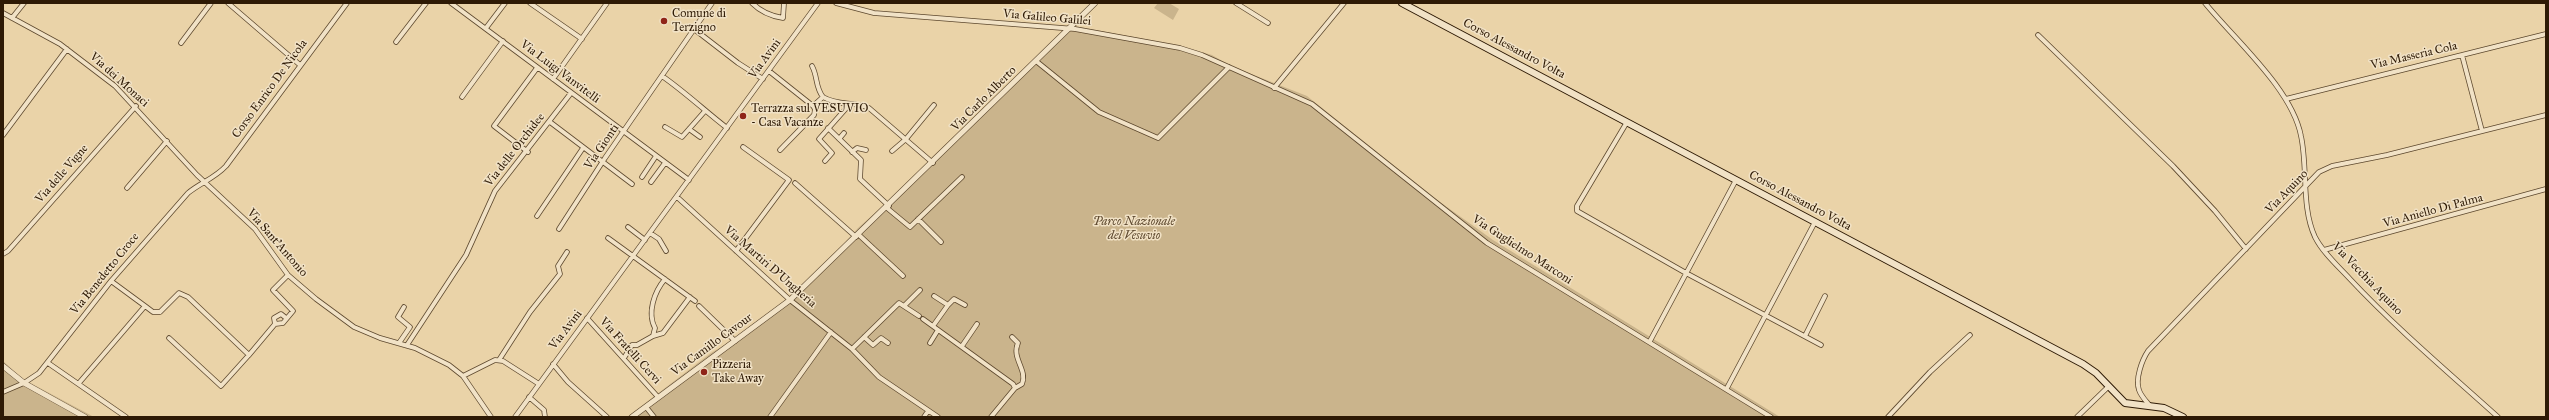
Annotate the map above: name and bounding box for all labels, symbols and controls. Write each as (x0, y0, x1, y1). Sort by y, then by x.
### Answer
place label: Comune di Terzigno (672, 7, 726, 35)
street label: Via Galileo Galilei (1002, 7, 1092, 29)
marker: Comune di Terzigno (659, 16, 669, 26)
street label: Corso Alessandro Volta (1460, 16, 1568, 82)
street label: Via Avini (746, 36, 784, 82)
street label: Corso Enrico De Nicola (229, 37, 311, 141)
street label: Via Luigi Vanvitelli (517, 37, 603, 107)
street label: Via Masseria Cola (2369, 39, 2459, 73)
street label: Via dei Monaci (87, 50, 151, 110)
street label: Via Carlo Alberto (949, 64, 1019, 134)
place label: Terrazza sul VESUVIO - Casa Vacanze (751, 102, 868, 130)
street label: Via delle Orchidee (482, 111, 548, 189)
marker: Terrazza sul VESUVIO - Casa Vacanze (738, 111, 748, 121)
street label: Via Gionti (582, 122, 622, 172)
street label: Via delle Vigne (33, 142, 91, 206)
street label: Via Aquino (2263, 167, 2311, 217)
street label: Corso Alessandro Volta (1746, 168, 1854, 234)
street label: Via Aniello Di Palma (2382, 191, 2484, 231)
street label: Via Sant'Antonio (244, 206, 310, 280)
street label: Via Guglielmo Marconi (1469, 212, 1575, 288)
park label: Parco Nazionale del Vesuvio (1093, 215, 1175, 243)
street label: Via Martiri D'Ungheria (721, 223, 819, 311)
street label: Via Benedetto Croce (68, 230, 142, 318)
street label: Via Vecchia Aquino (2329, 240, 2405, 318)
street label: Via Avini (546, 307, 586, 353)
street label: Via Camillo Cavour (669, 311, 755, 379)
street label: Via Fratelli Cervi (596, 315, 664, 387)
place label: Pizzeria Take Away (712, 358, 764, 386)
marker: Pizzeria Take Away (699, 367, 709, 377)

